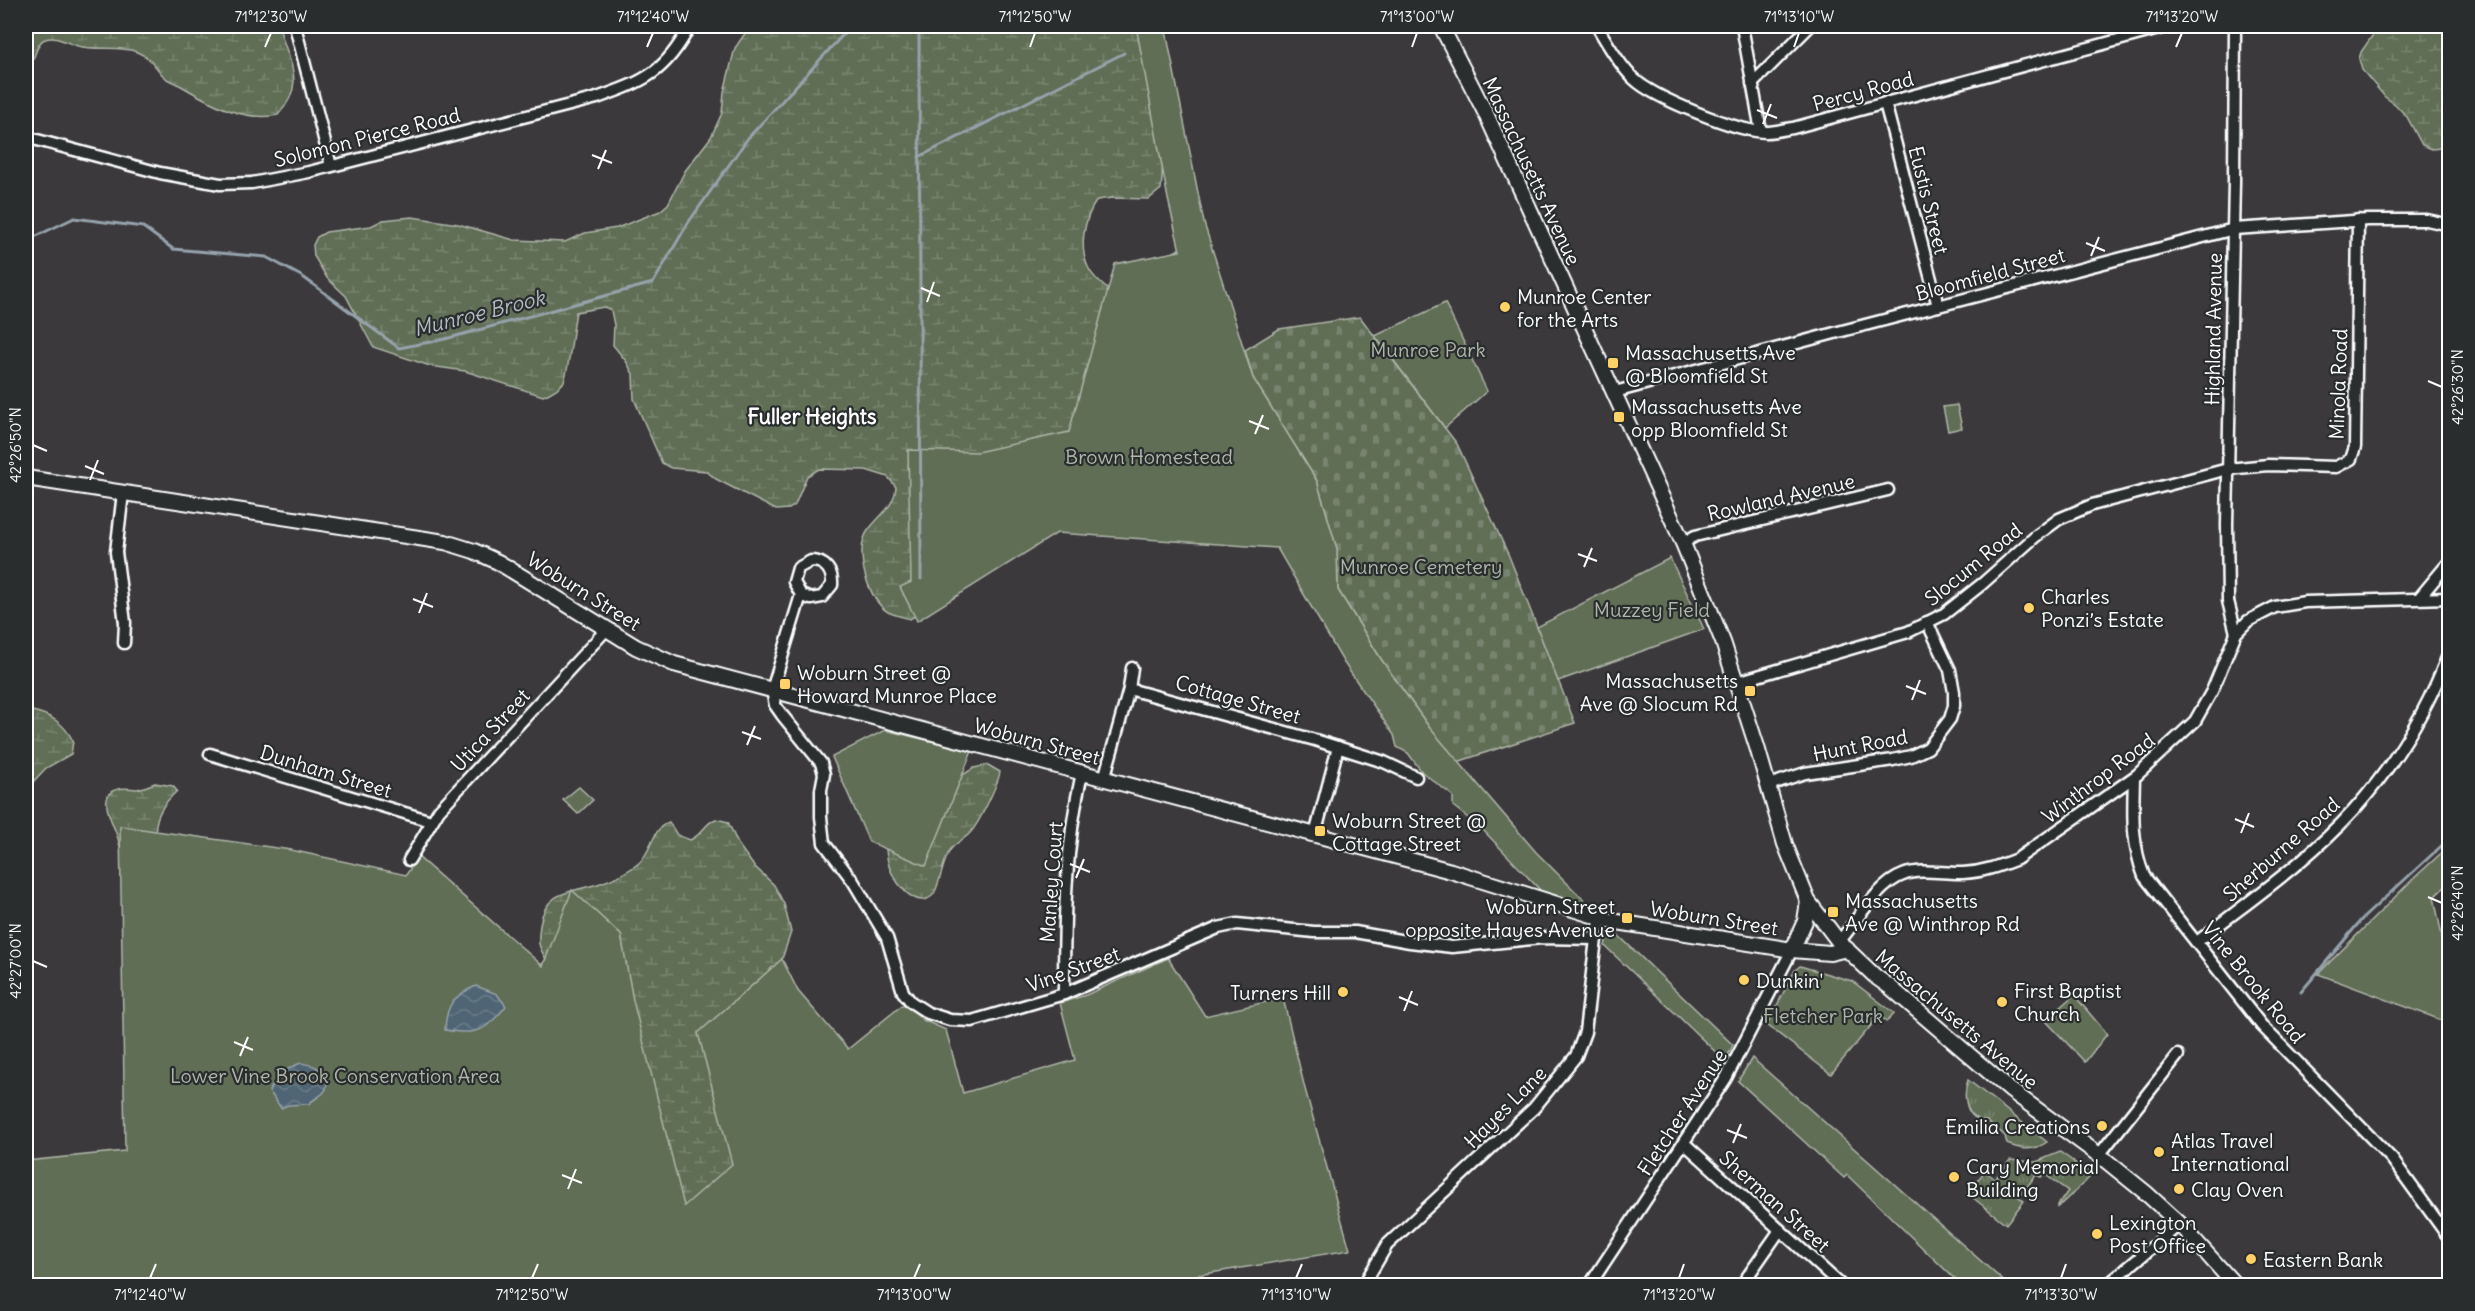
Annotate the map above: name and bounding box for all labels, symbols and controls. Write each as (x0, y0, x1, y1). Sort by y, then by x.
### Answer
text: 71°12'30"W (235, 7, 308, 26)
text: 71°12'40"W (617, 7, 689, 26)
text: 71°12'50"W (999, 7, 1072, 26)
text: 71°13'00"W (1380, 7, 1454, 26)
text: 71°13'10"W (1764, 7, 1834, 26)
text: 71°13'20"W (2146, 7, 2219, 26)
street label: Percy Road (1810, 66, 1916, 116)
street label: Massachusetts Avenue (1477, 73, 1587, 269)
street label: Solomon Pierce Road (271, 102, 463, 172)
street label: Eustis Street (1903, 143, 1955, 257)
street label: Bloomfield Street (1913, 242, 2068, 306)
street label: Highland Avenue (2199, 252, 2227, 406)
water label: Munroe Brook (411, 283, 549, 342)
place label: Munroe Center for the Arts (1517, 284, 1651, 332)
marker: Munroe Center for the Arts (1498, 300, 1512, 314)
street label: Minola Road (2324, 328, 2352, 440)
park label: Munroe Park (1370, 337, 1486, 362)
place label: Massachusetts Ave @ Bloomfield St (1625, 340, 1796, 388)
text: 42°26'30"N (2448, 349, 2467, 425)
marker: Massachusetts Ave @ Bloomfield St (1606, 356, 1620, 370)
place label: Massachusetts Ave opp Bloomfield St (1631, 394, 1802, 442)
district label: Fuller Heights (748, 403, 877, 430)
text: 42°26'50"N (6, 407, 25, 483)
marker: Massachusetts Ave opp Bloomfield St (1612, 410, 1626, 424)
park label: Brown Homestead (1065, 444, 1233, 469)
street label: Rowland Avenue (1705, 468, 1857, 526)
street label: Slocum Road (1919, 517, 2027, 611)
street label: Woburn Street (523, 546, 646, 636)
park label: Munroe Cemetery (1340, 554, 1502, 579)
place label: Charles Ponzi’s Estate (2041, 584, 2164, 632)
park label: Muzzey Field (1594, 597, 1710, 622)
marker: Charles Ponzi’s Estate (2022, 601, 2036, 615)
place label: Woburn Street @ Howard Munroe Place (797, 660, 997, 708)
place label: Massachusetts Ave @ Slocum Rd (1580, 668, 1738, 716)
street label: Cottage Street (1173, 669, 1304, 729)
marker: Woburn Street @ Howard Munroe Place (778, 677, 792, 691)
street label: Utica Street (445, 683, 535, 777)
marker: Massachusetts Ave @ Slocum Rd (1743, 684, 1757, 698)
street label: Woburn Street (971, 712, 1103, 770)
street label: Hunt Road (1811, 724, 1910, 766)
street label: Winthrop Road (2037, 727, 2159, 828)
street label: Dunham Street (257, 739, 395, 803)
street label: Sherburne Road (2218, 791, 2345, 906)
place label: Woburn Street @ Cottage Street (1332, 808, 1486, 856)
street label: Manley Court (1034, 820, 1068, 943)
marker: Woburn Street @ Cottage Street (1313, 824, 1327, 838)
text: 42°26'40"N (2448, 865, 2467, 941)
place label: Massachusetts Ave @ Winthrop Rd (1845, 888, 2020, 936)
place label: Woburn Street opposite Hayes Avenue (1405, 894, 1615, 942)
street label: Woburn Street (1648, 896, 1780, 941)
marker: Massachusetts Ave @ Winthrop Rd (1826, 905, 1840, 919)
marker: Woburn Street opposite Hayes Avenue (1620, 911, 1634, 925)
street label: Vine Brook Road (2197, 916, 2311, 1048)
text: 42°27'00"N (6, 923, 25, 999)
street label: Vine Street (1023, 940, 1123, 997)
street label: Massachusetts Avenue (1871, 944, 2043, 1094)
place label: Dunkin' (1756, 968, 1823, 993)
marker: Dunkin' (1737, 973, 1751, 987)
place label: First Baptist Church (2014, 978, 2122, 1026)
place label: Turners Hill (1230, 980, 1331, 1005)
marker: Turners Hill (1336, 985, 1350, 999)
marker: First Baptist Church (1995, 995, 2009, 1009)
park label: Fletcher Park (1763, 1003, 1883, 1028)
street label: Fletcher Avenue (1632, 1044, 1732, 1180)
street label: Hayes Lane (1459, 1061, 1551, 1153)
park label: Lower Vine Brook Conservation Area (170, 1063, 500, 1088)
place label: Emilia Creations (1945, 1114, 2090, 1139)
marker: Emilia Creations (2095, 1119, 2109, 1133)
place label: Atlas Travel International (2171, 1128, 2289, 1176)
street label: Sherman Street (1715, 1145, 1836, 1257)
marker: Atlas Travel International (2152, 1145, 2166, 1159)
place label: Cary Memorial Building (1966, 1154, 2099, 1202)
marker: Cary Memorial Building (1947, 1170, 1961, 1184)
place label: Clay Oven (2191, 1177, 2284, 1202)
marker: Clay Oven (2172, 1182, 2186, 1196)
place label: Lexington Post Office (2109, 1210, 2206, 1258)
marker: Lexington Post Office (2090, 1227, 2104, 1241)
place label: Eastern Bank (2263, 1247, 2383, 1272)
marker: Eastern Bank (2244, 1252, 2258, 1266)
text: 71°12'40"W (114, 1285, 186, 1304)
text: 71°12'50"W (496, 1285, 569, 1304)
text: 71°13'00"W (877, 1285, 951, 1304)
text: 71°13'10"W (1261, 1285, 1331, 1304)
text: 71°13'20"W (1643, 1285, 1716, 1304)
text: 71°13'30"W (2025, 1285, 2098, 1304)

